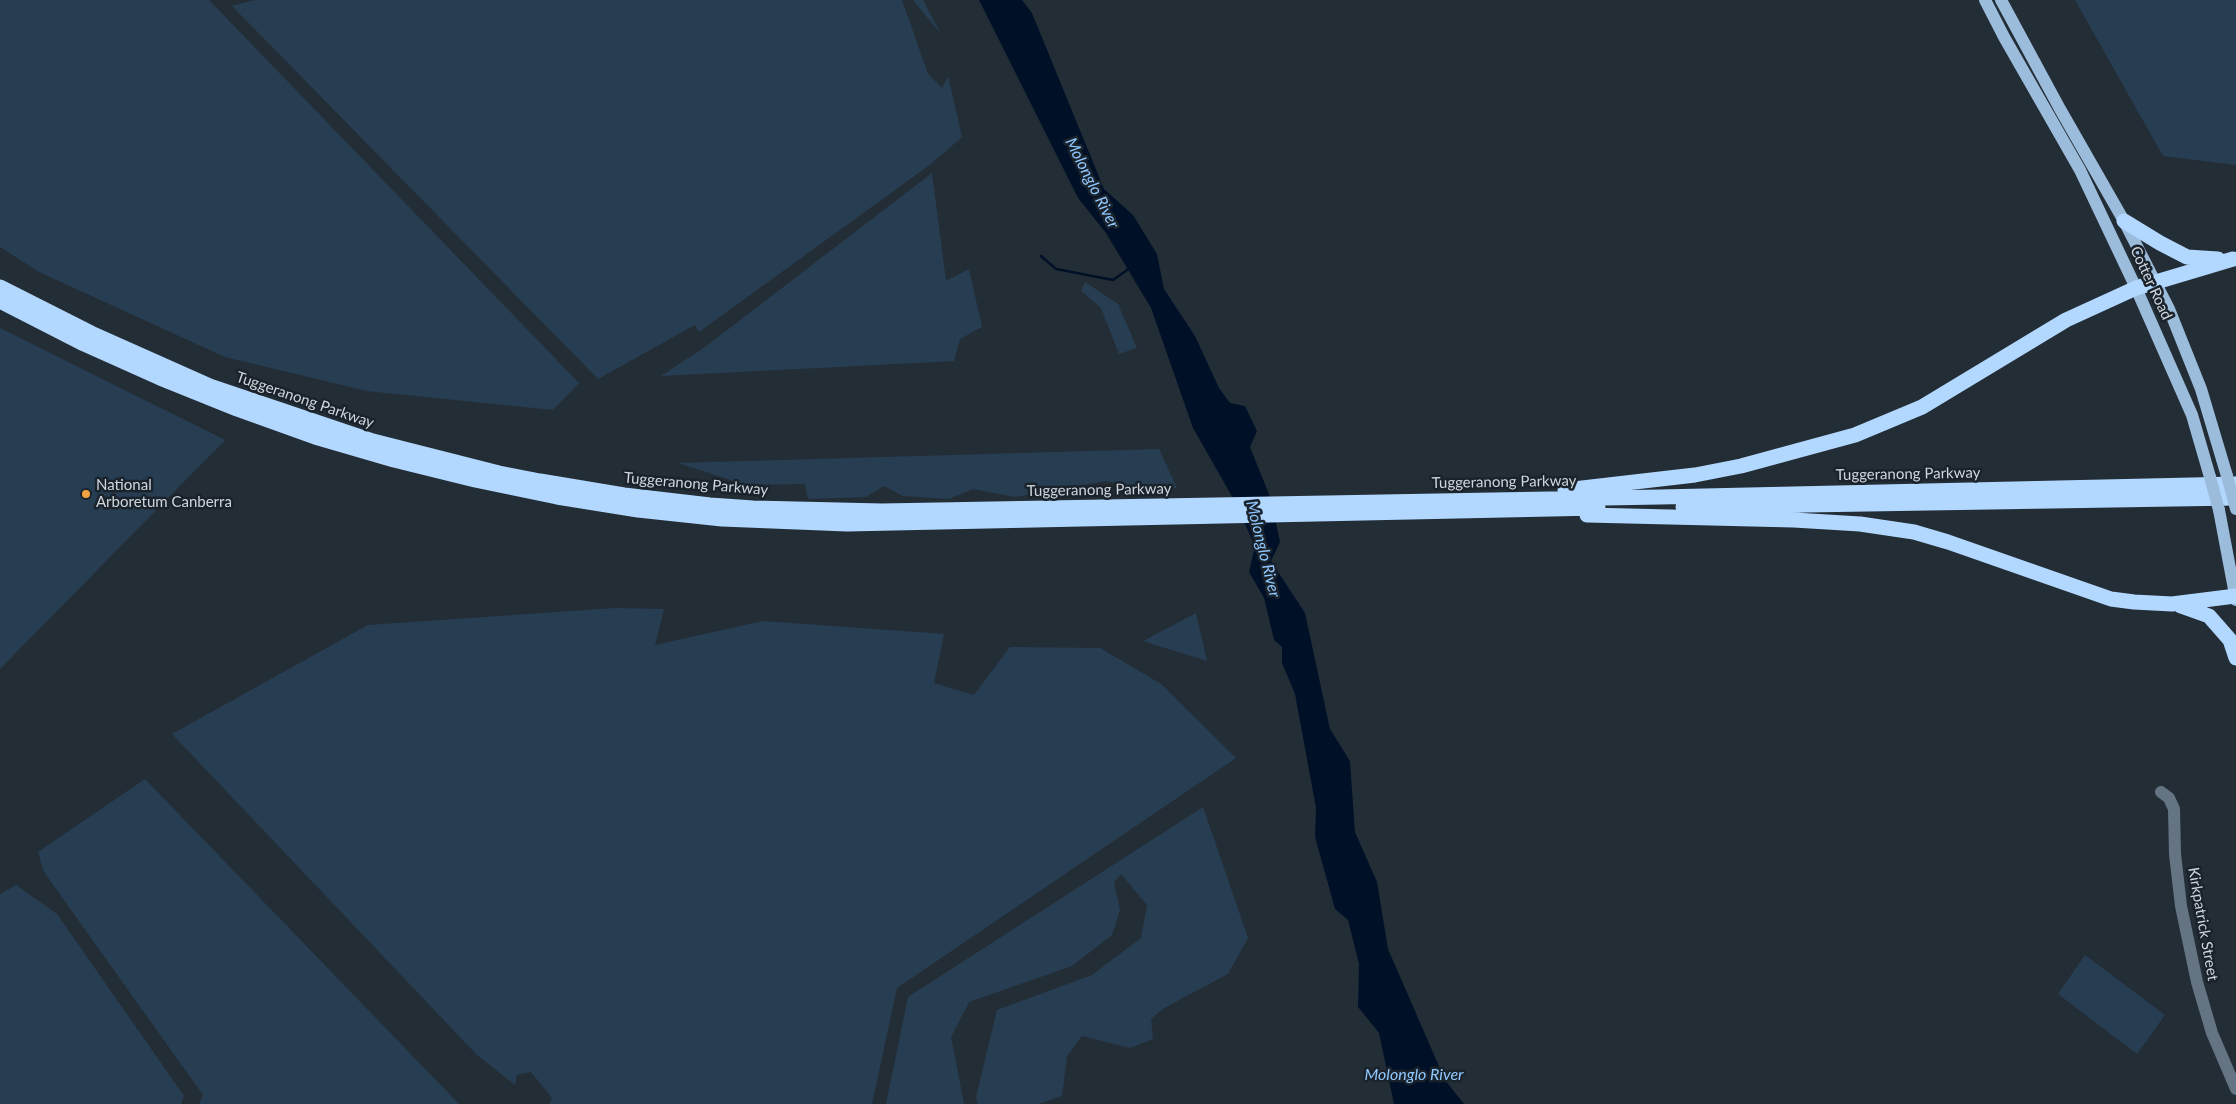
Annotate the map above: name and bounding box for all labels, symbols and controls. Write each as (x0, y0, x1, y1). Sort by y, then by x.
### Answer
water label: Molonglo River (1061, 134, 1123, 232)
street label: Cotter Road (2126, 243, 2176, 323)
street label: Tuggeranong Parkway (234, 368, 376, 432)
street label: Tuggeranong Parkway (1836, 464, 1980, 484)
street label: Tuggeranong Parkway (623, 469, 769, 499)
street label: Tuggeranong Parkway (1432, 472, 1576, 492)
place label: National Arboretum Canberra (96, 476, 232, 511)
street label: Tuggeranong Parkway (1027, 480, 1171, 500)
marker: National Arboretum Canberra (80, 488, 92, 500)
water label: Molonglo River (1242, 499, 1284, 599)
street label: Kirkpatrick Street (2184, 866, 2222, 982)
water label: Molonglo River (1364, 1065, 1464, 1085)

